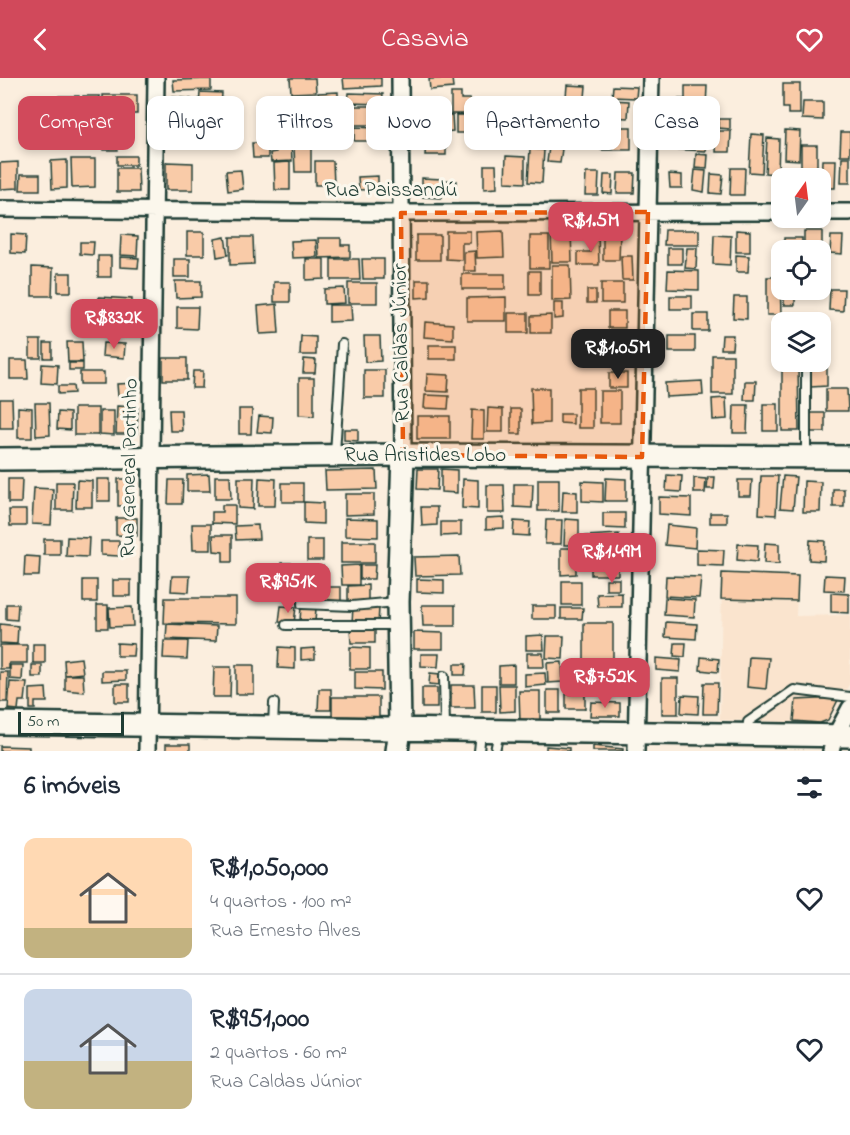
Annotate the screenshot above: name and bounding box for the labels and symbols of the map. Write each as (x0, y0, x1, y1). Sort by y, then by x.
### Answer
north arrow (771, 168, 831, 228)
street label: Rua Paissandú (325, 176, 458, 206)
pin: R$1.5M (542, 202, 640, 253)
street label: Rua Caldas Júnior (386, 263, 418, 423)
pin: R$832K (65, 299, 163, 350)
pin: R$1.05M (563, 329, 673, 380)
street label: Rua General Portinho (113, 378, 147, 558)
street label: Rua Aristides Lobo (344, 441, 506, 471)
pin: R$1.49M (557, 533, 667, 584)
pin: R$951K (239, 563, 337, 614)
pin: R$752K (556, 658, 654, 709)
scale bar (18, 709, 124, 736)

